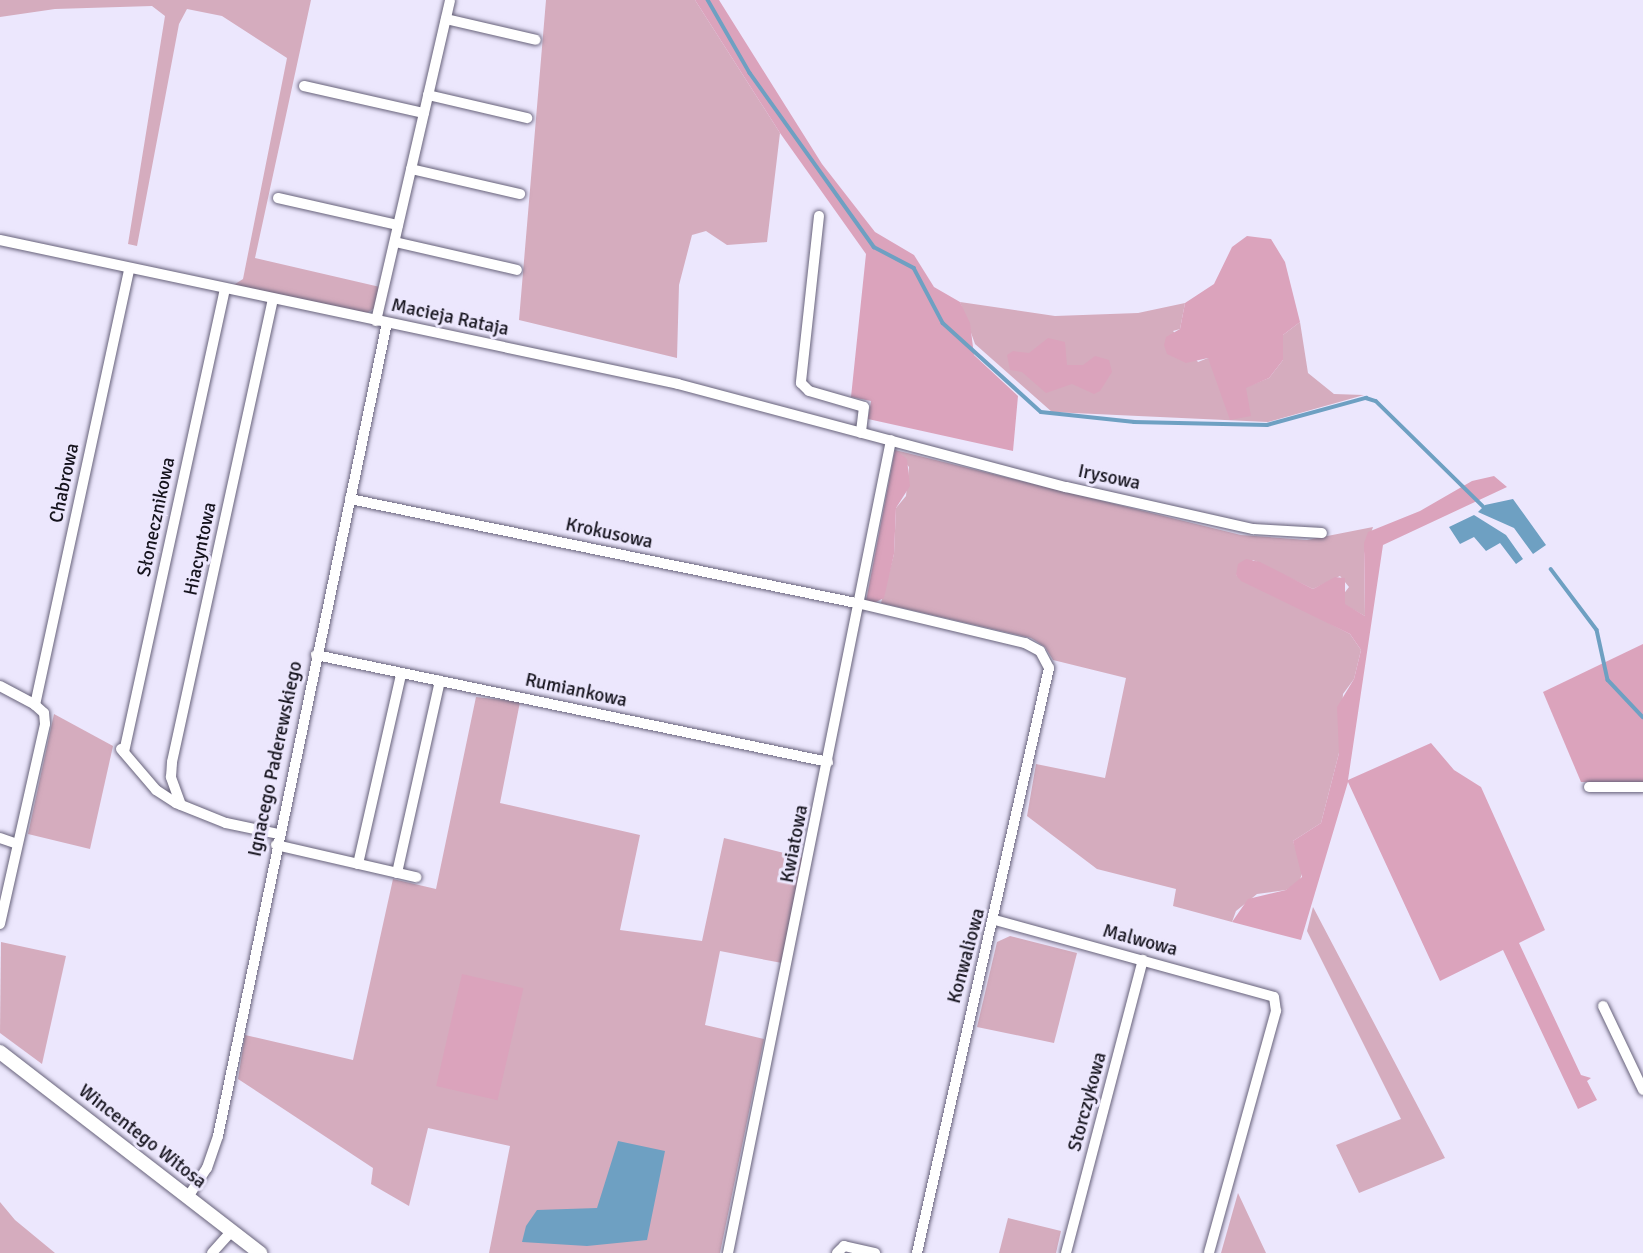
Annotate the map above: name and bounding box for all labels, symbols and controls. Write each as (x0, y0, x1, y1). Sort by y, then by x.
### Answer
street label: Macieja Rataja (389, 294, 511, 342)
street label: Chabrowa (45, 441, 85, 525)
street label: Słonecznikowa (133, 455, 181, 579)
street label: Irysowa (1076, 460, 1142, 496)
street label: Hiacyntowa (180, 500, 222, 598)
street label: Krokusowa (563, 514, 655, 554)
street label: Ignacego Paderewskiego (244, 659, 308, 859)
street label: Rumiankowa (523, 669, 629, 713)
street label: Kwiatowa (776, 803, 814, 885)
street label: Konwaliowa (943, 906, 991, 1006)
street label: Malwowa (1100, 920, 1180, 962)
street label: Storczykowa (1064, 1050, 1112, 1154)
street label: Wincentego Witosa (74, 1080, 210, 1194)

